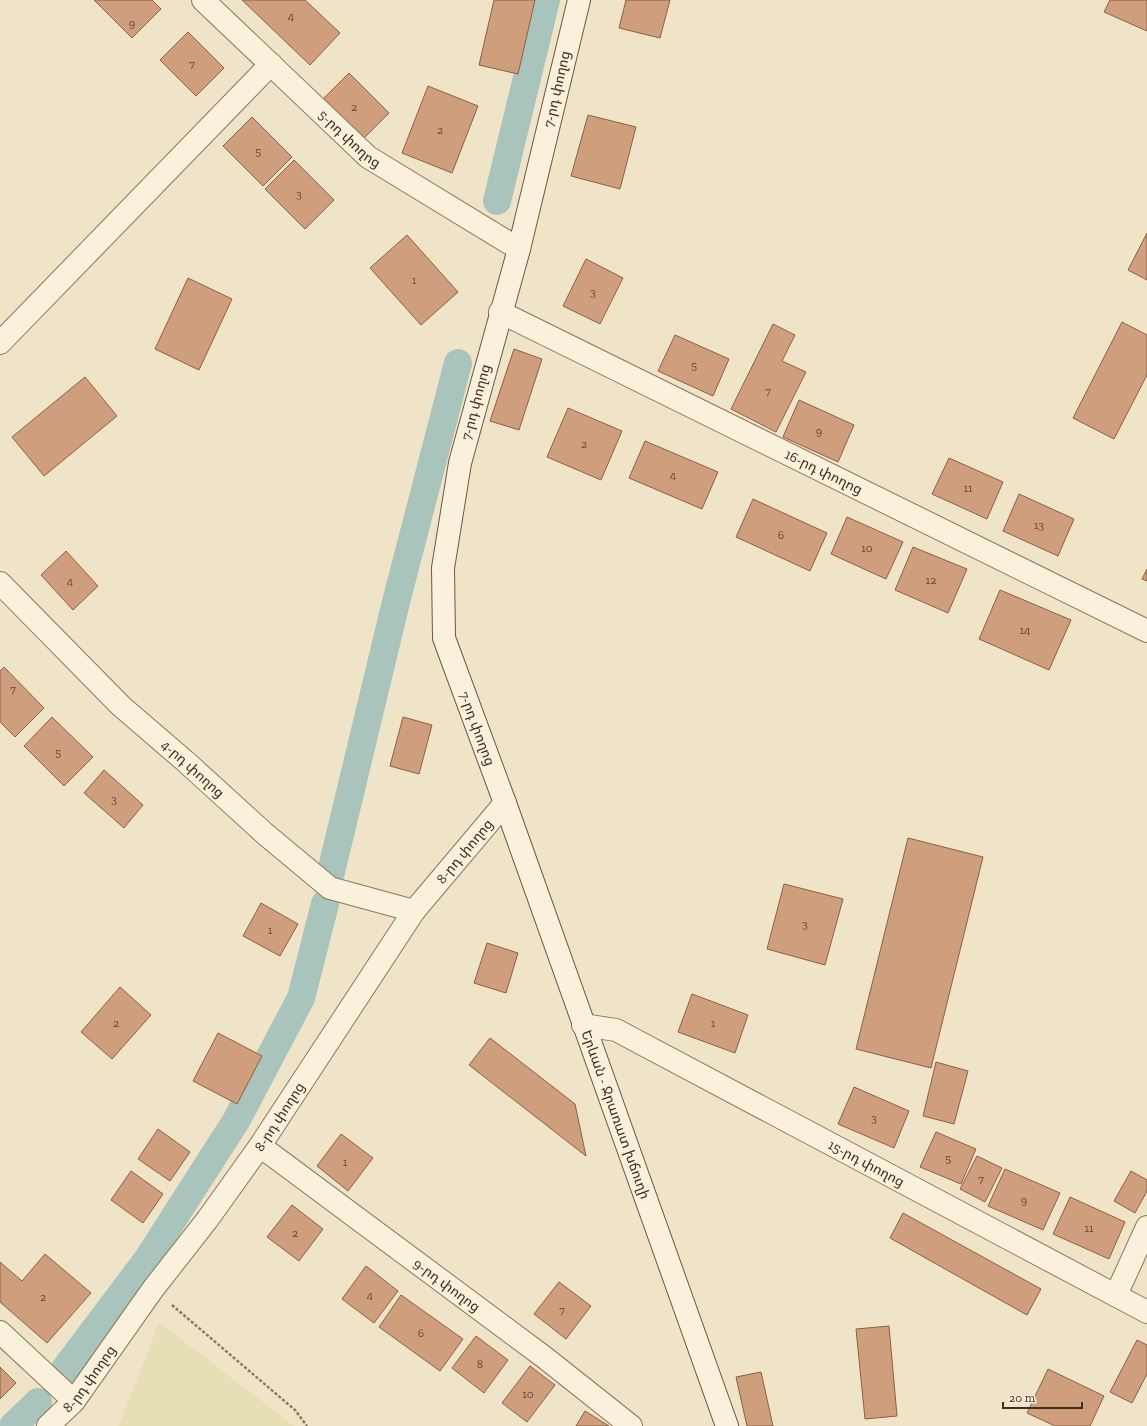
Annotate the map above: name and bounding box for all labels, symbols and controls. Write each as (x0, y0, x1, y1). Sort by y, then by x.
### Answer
house number: 4 (288, 9, 295, 23)
house number: 9 (129, 16, 135, 30)
street label: 7-րդ փողոց (540, 49, 574, 129)
house number: 7 (189, 57, 195, 71)
house number: 2 (351, 100, 357, 114)
street label: 5-րդ փողոց (315, 106, 384, 171)
house number: 2 (437, 123, 443, 137)
house number: 5 (255, 144, 261, 158)
house number: 3 (296, 187, 302, 201)
house number: 1 (412, 273, 417, 287)
house number: 3 (590, 285, 596, 299)
house number: 5 (691, 358, 697, 372)
street label: 7-րդ փողոց (458, 362, 494, 442)
house number: 7 (765, 384, 771, 398)
house number: 9 (816, 424, 822, 438)
house number: 2 (581, 437, 587, 451)
street label: 16-րդ փողոց (782, 445, 865, 498)
house number: 4 (670, 468, 677, 482)
house number: 11 (963, 481, 973, 495)
house number: 13 (1034, 518, 1044, 532)
house number: 6 (778, 528, 784, 542)
house number: 10 (861, 541, 873, 555)
house number: 12 (926, 573, 936, 587)
house number: 4 (67, 574, 74, 588)
house number: 14 (1019, 623, 1031, 637)
house number: 7 (10, 682, 16, 696)
street label: 7-րդ փողոց (456, 689, 499, 768)
street label: 4-րդ փողոց (158, 736, 228, 801)
house number: 5 (55, 745, 61, 759)
house number: 3 (111, 792, 117, 806)
street label: 8-րդ փողոց (432, 815, 496, 887)
house number: 3 (802, 917, 808, 931)
house number: 1 (268, 923, 273, 937)
house number: 2 (113, 1016, 119, 1030)
house number: 1 (711, 1016, 716, 1030)
street label: Երևան - Ջրառատ խճուղի (578, 1028, 654, 1201)
street label: 8-րդ փողոց (251, 1079, 308, 1154)
house number: 3 (871, 1111, 877, 1125)
street label: 15-րդ փողոց (825, 1136, 908, 1190)
house number: 5 (945, 1151, 951, 1165)
house number: 1 (343, 1155, 348, 1169)
house number: 7 (978, 1172, 984, 1186)
house number: 9 (1021, 1193, 1027, 1207)
house number: 11 (1084, 1221, 1094, 1235)
house number: 2 (292, 1226, 298, 1240)
street label: 9-րդ փողոց (410, 1255, 484, 1315)
house number: 4 (367, 1288, 374, 1302)
house number: 2 (40, 1290, 46, 1304)
house number: 7 (559, 1303, 565, 1317)
house number: 6 (418, 1326, 424, 1340)
street label: 8-րդ փողոց (59, 1342, 119, 1416)
house number: 8 (477, 1357, 483, 1371)
scale bar (1003, 1384, 1082, 1410)
house number: 10 (522, 1387, 534, 1401)
text: 20 m (1009, 1391, 1036, 1405)

